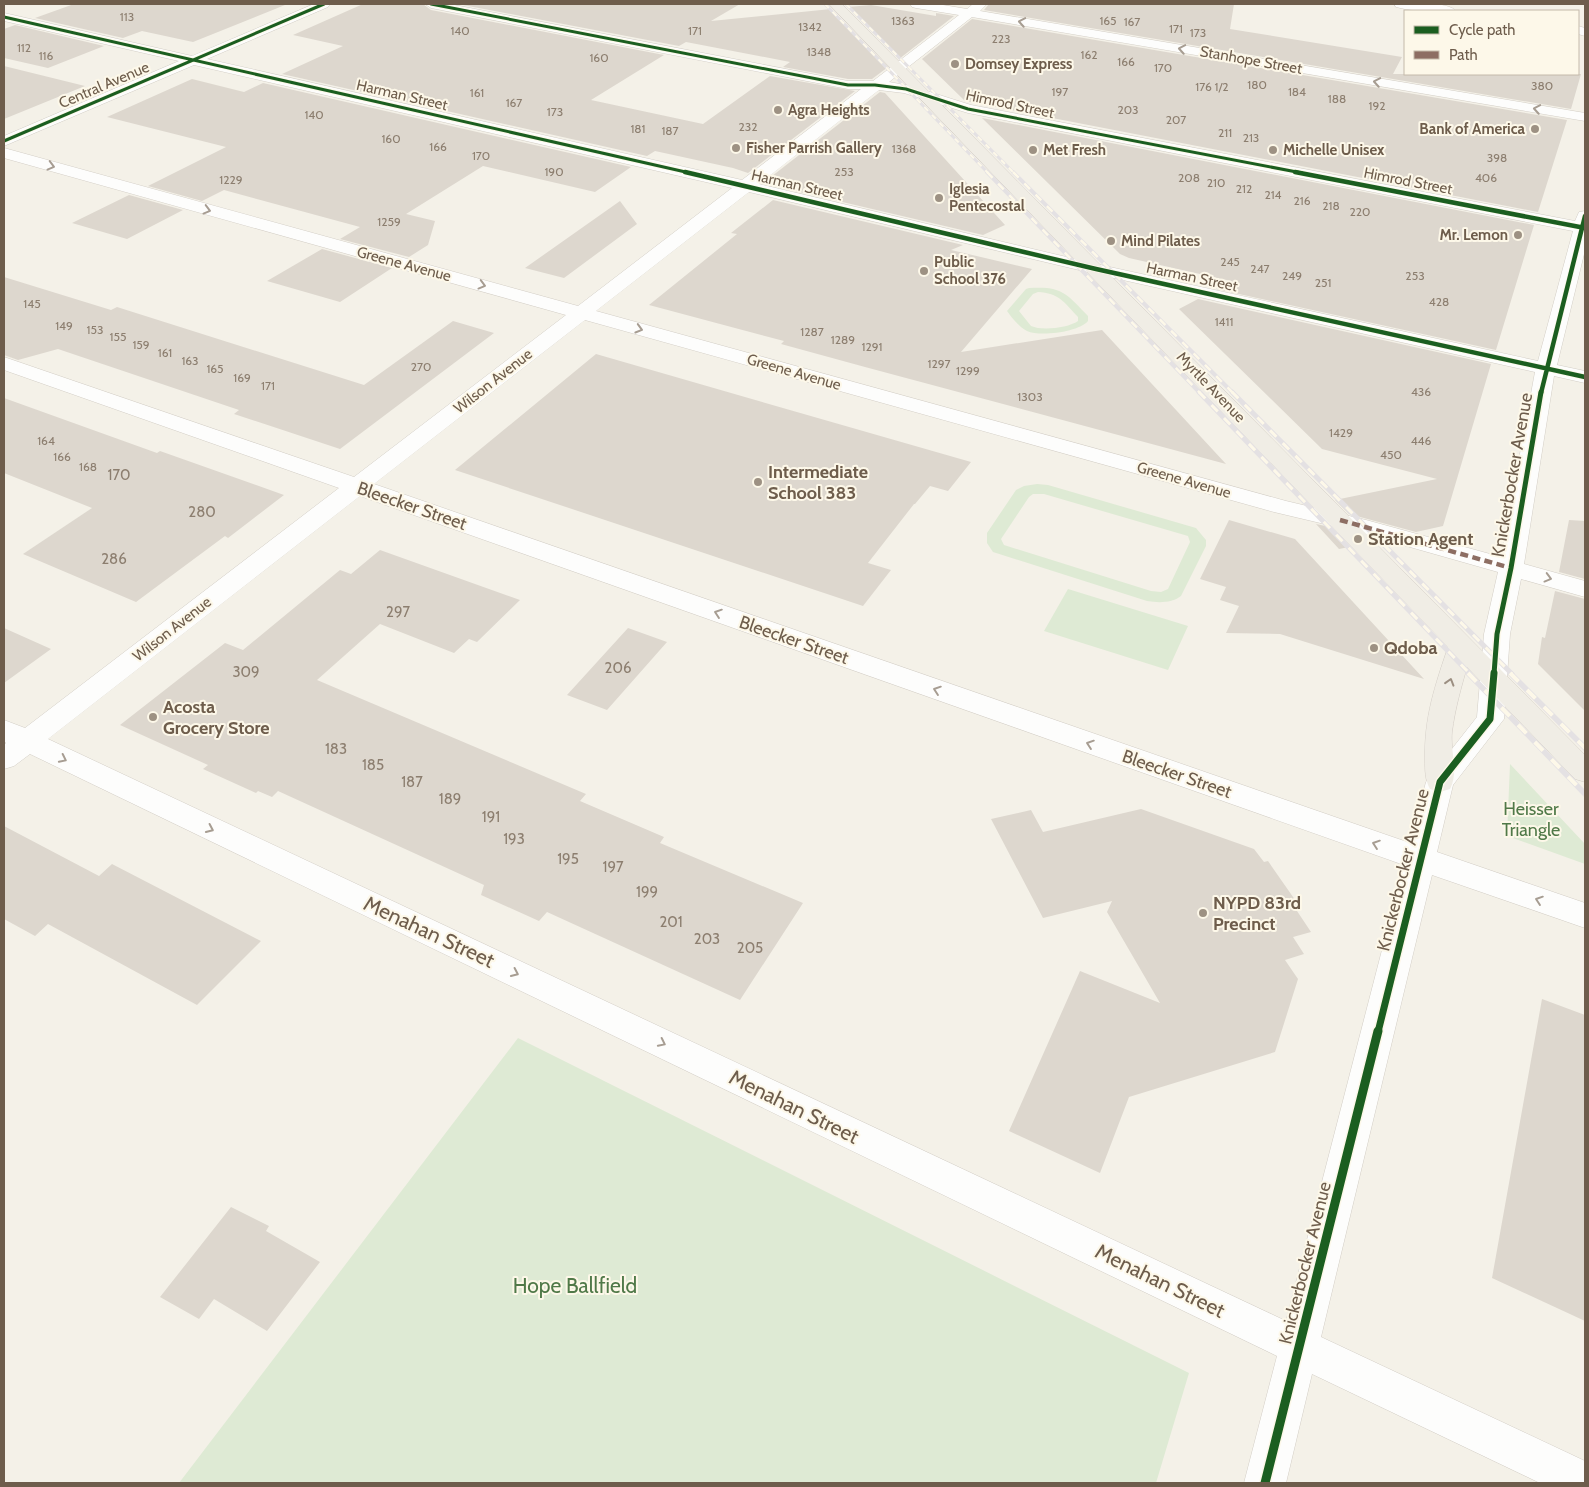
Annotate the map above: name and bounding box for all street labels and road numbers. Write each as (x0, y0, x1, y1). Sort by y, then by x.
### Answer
street label: Stanhope Street (1198, 42, 1304, 78)
street label: Central Avenue (56, 58, 152, 112)
street label: Harman Street (355, 76, 449, 114)
street label: Himrod Street (964, 86, 1056, 122)
street label: Himrod Street (1362, 164, 1454, 198)
street label: Harman Street (750, 166, 844, 204)
street label: Greene Avenue (355, 243, 453, 285)
street label: Harman Street (1145, 259, 1239, 295)
street label: Wilson Avenue (450, 345, 536, 417)
street label: Myrtle Avenue (1173, 348, 1249, 426)
street label: Greene Avenue (745, 350, 843, 394)
street label: Knickerbocker Avenue (1487, 391, 1537, 559)
street label: Greene Avenue (1135, 458, 1233, 502)
street label: Bleecker Street (354, 477, 470, 535)
street label: Wilson Avenue (129, 593, 215, 665)
street label: Bleecker Street (736, 611, 852, 669)
street label: Bleecker Street (1119, 745, 1235, 803)
street label: Knickerbocker Avenue (1372, 787, 1434, 953)
street label: Menahan Street (360, 890, 499, 973)
street label: Menahan Street (725, 1064, 863, 1149)
street label: Knickerbocker Avenue (1274, 1180, 1336, 1346)
street label: Menahan Street (1091, 1238, 1229, 1323)

